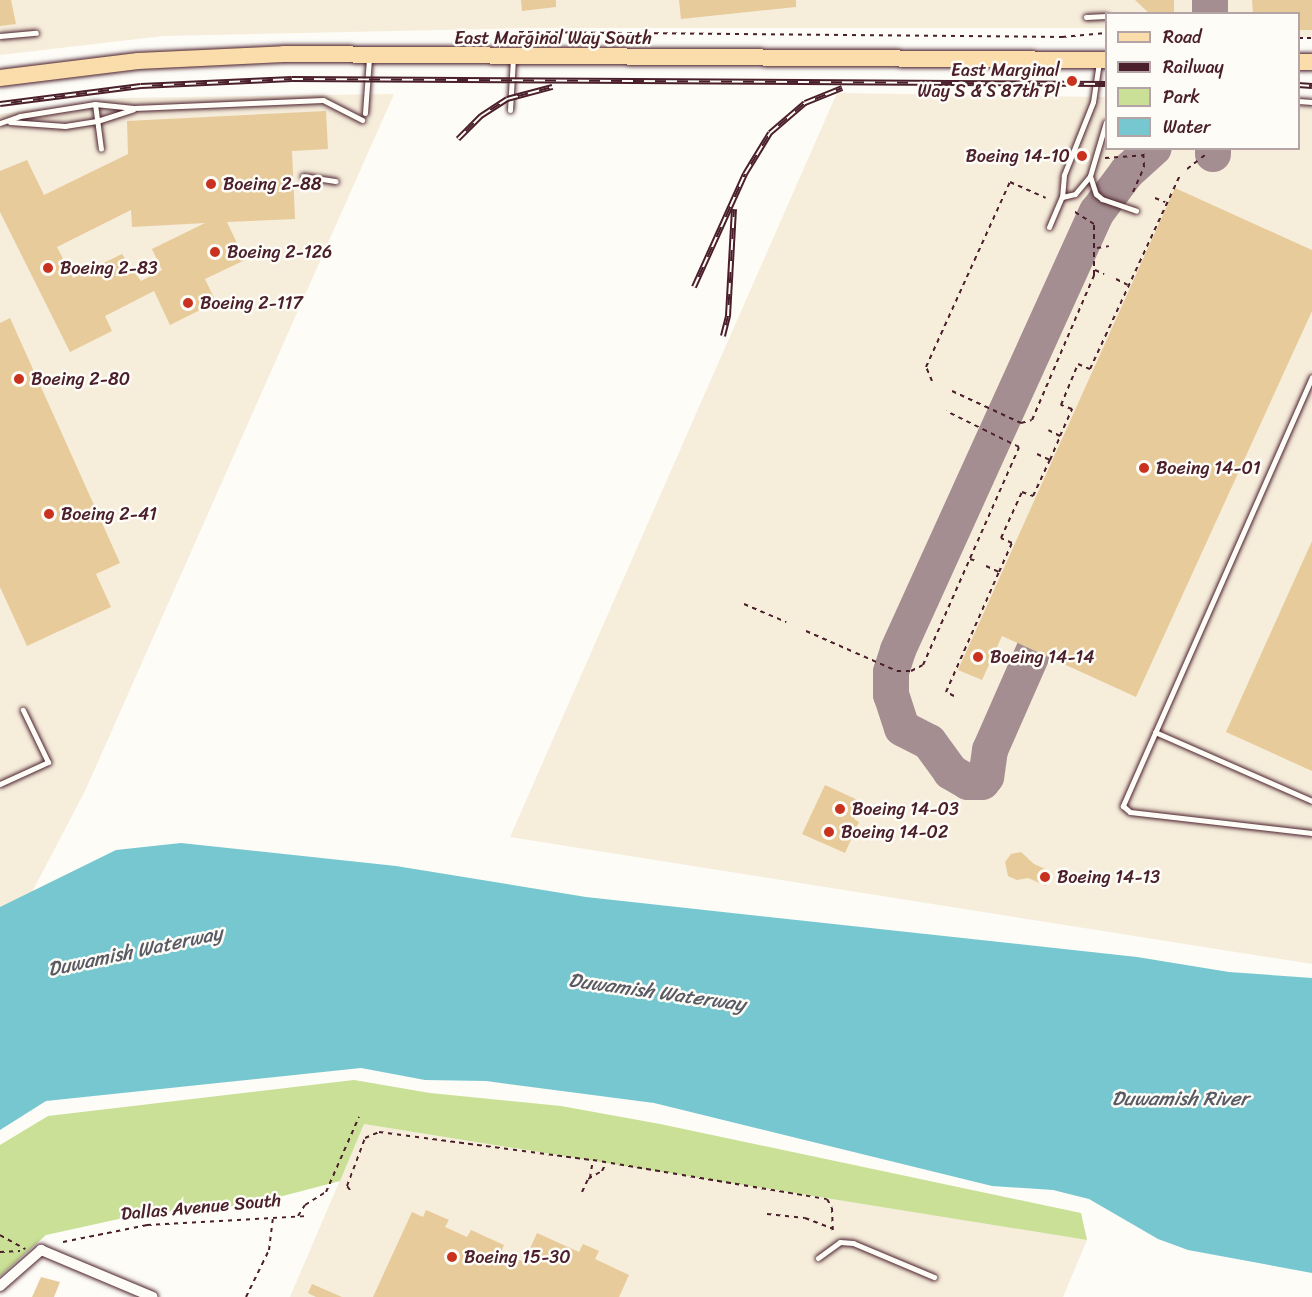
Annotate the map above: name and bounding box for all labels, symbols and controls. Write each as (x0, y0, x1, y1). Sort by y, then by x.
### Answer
legend (1105, 12, 1300, 150)
text: Road (1163, 21, 1202, 53)
street label: East Marginal Way South (454, 27, 652, 49)
text: Railway (1163, 51, 1224, 83)
place label: East Marginal Way S & S 87th Pl (916, 60, 1060, 103)
marker: East Marginal Way S & S 87th Pl (1065, 74, 1079, 88)
text: Park (1163, 81, 1200, 113)
text: Water (1163, 111, 1210, 143)
place label: Boeing 14-10 (965, 145, 1070, 167)
marker: Boeing 14-10 (1075, 149, 1089, 163)
place label: Boeing 2-88 (223, 173, 322, 195)
marker: Boeing 2-88 (204, 177, 218, 191)
place label: Boeing 2-126 (227, 241, 332, 263)
marker: Boeing 2-126 (208, 245, 222, 259)
place label: Boeing 2-83 (60, 257, 158, 279)
marker: Boeing 2-83 (41, 261, 55, 275)
place label: Boeing 2-117 (200, 292, 303, 314)
marker: Boeing 2-117 (181, 296, 195, 310)
place label: Boeing 2-80 (31, 368, 130, 390)
marker: Boeing 2-80 (12, 372, 26, 386)
place label: Boeing 14-01 (1156, 457, 1261, 479)
marker: Boeing 14-01 (1137, 461, 1151, 475)
place label: Boeing 2-41 (61, 503, 157, 525)
marker: Boeing 2-41 (42, 507, 56, 521)
place label: Boeing 14-14 (990, 646, 1094, 668)
marker: Boeing 14-14 (971, 650, 985, 664)
place label: Boeing 14-03 (852, 798, 959, 820)
marker: Boeing 14-03 (833, 802, 847, 816)
place label: Boeing 14-02 (841, 821, 948, 843)
marker: Boeing 14-02 (822, 825, 836, 839)
place label: Boeing 14-13 (1057, 866, 1160, 888)
marker: Boeing 14-13 (1038, 870, 1052, 884)
water label: Duwamish Waterway (45, 921, 225, 981)
water label: Duwamish Waterway (567, 968, 747, 1016)
water label: Duwamish River (1112, 1086, 1248, 1110)
street label: Dallas Avenue South (120, 1189, 282, 1225)
place label: Boeing 15-30 (464, 1246, 571, 1268)
marker: Boeing 15-30 (445, 1250, 459, 1264)

